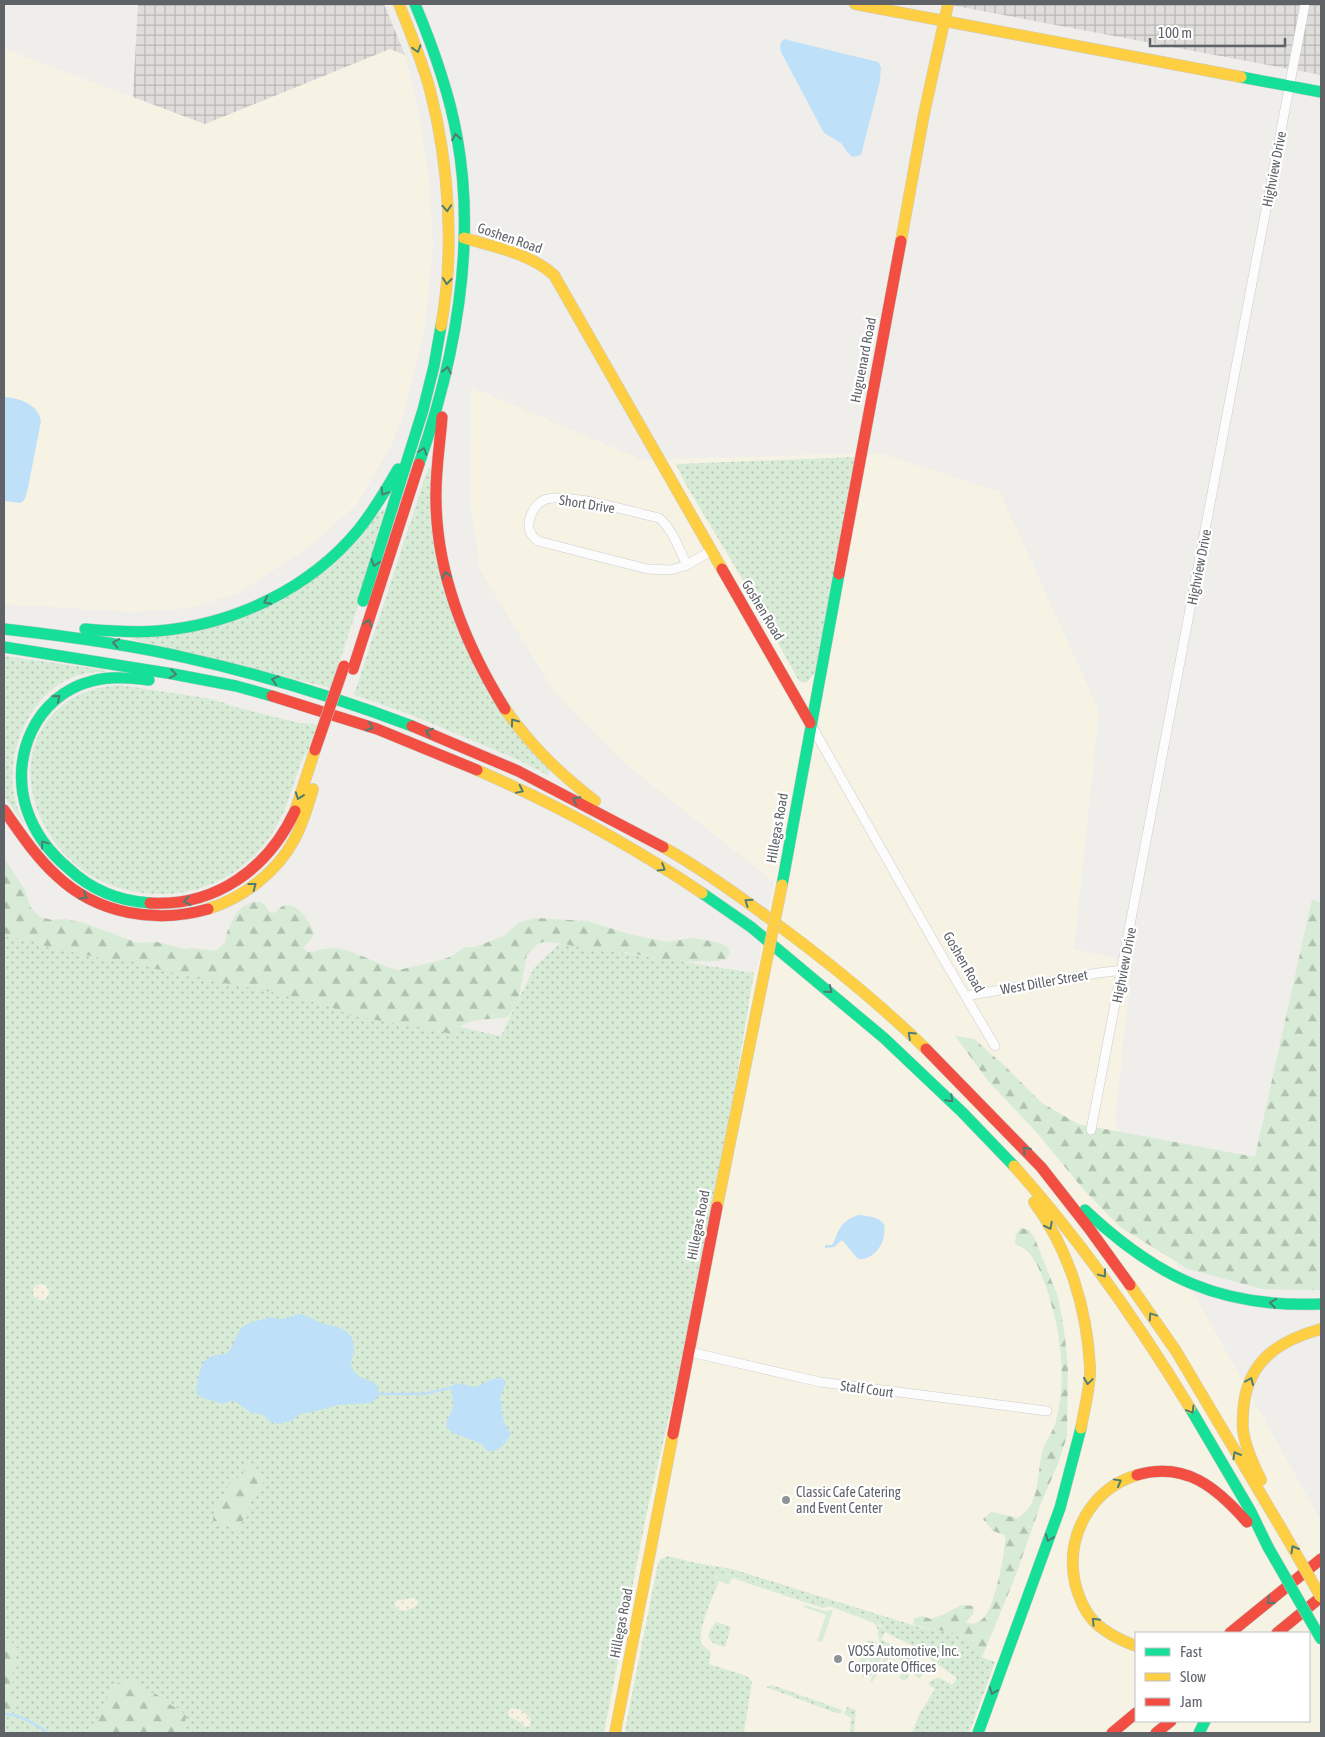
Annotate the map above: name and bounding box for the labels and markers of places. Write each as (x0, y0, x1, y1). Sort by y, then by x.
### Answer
place label: Classic Cafe Catering and Event Center (796, 1484, 901, 1516)
marker: Classic Cafe Catering and Event Center (780, 1494, 792, 1506)
place label: VOSS Automotive, Inc. Corporate Offices (848, 1643, 959, 1675)
marker: VOSS Automotive, Inc. Corporate Offices (832, 1653, 844, 1665)

